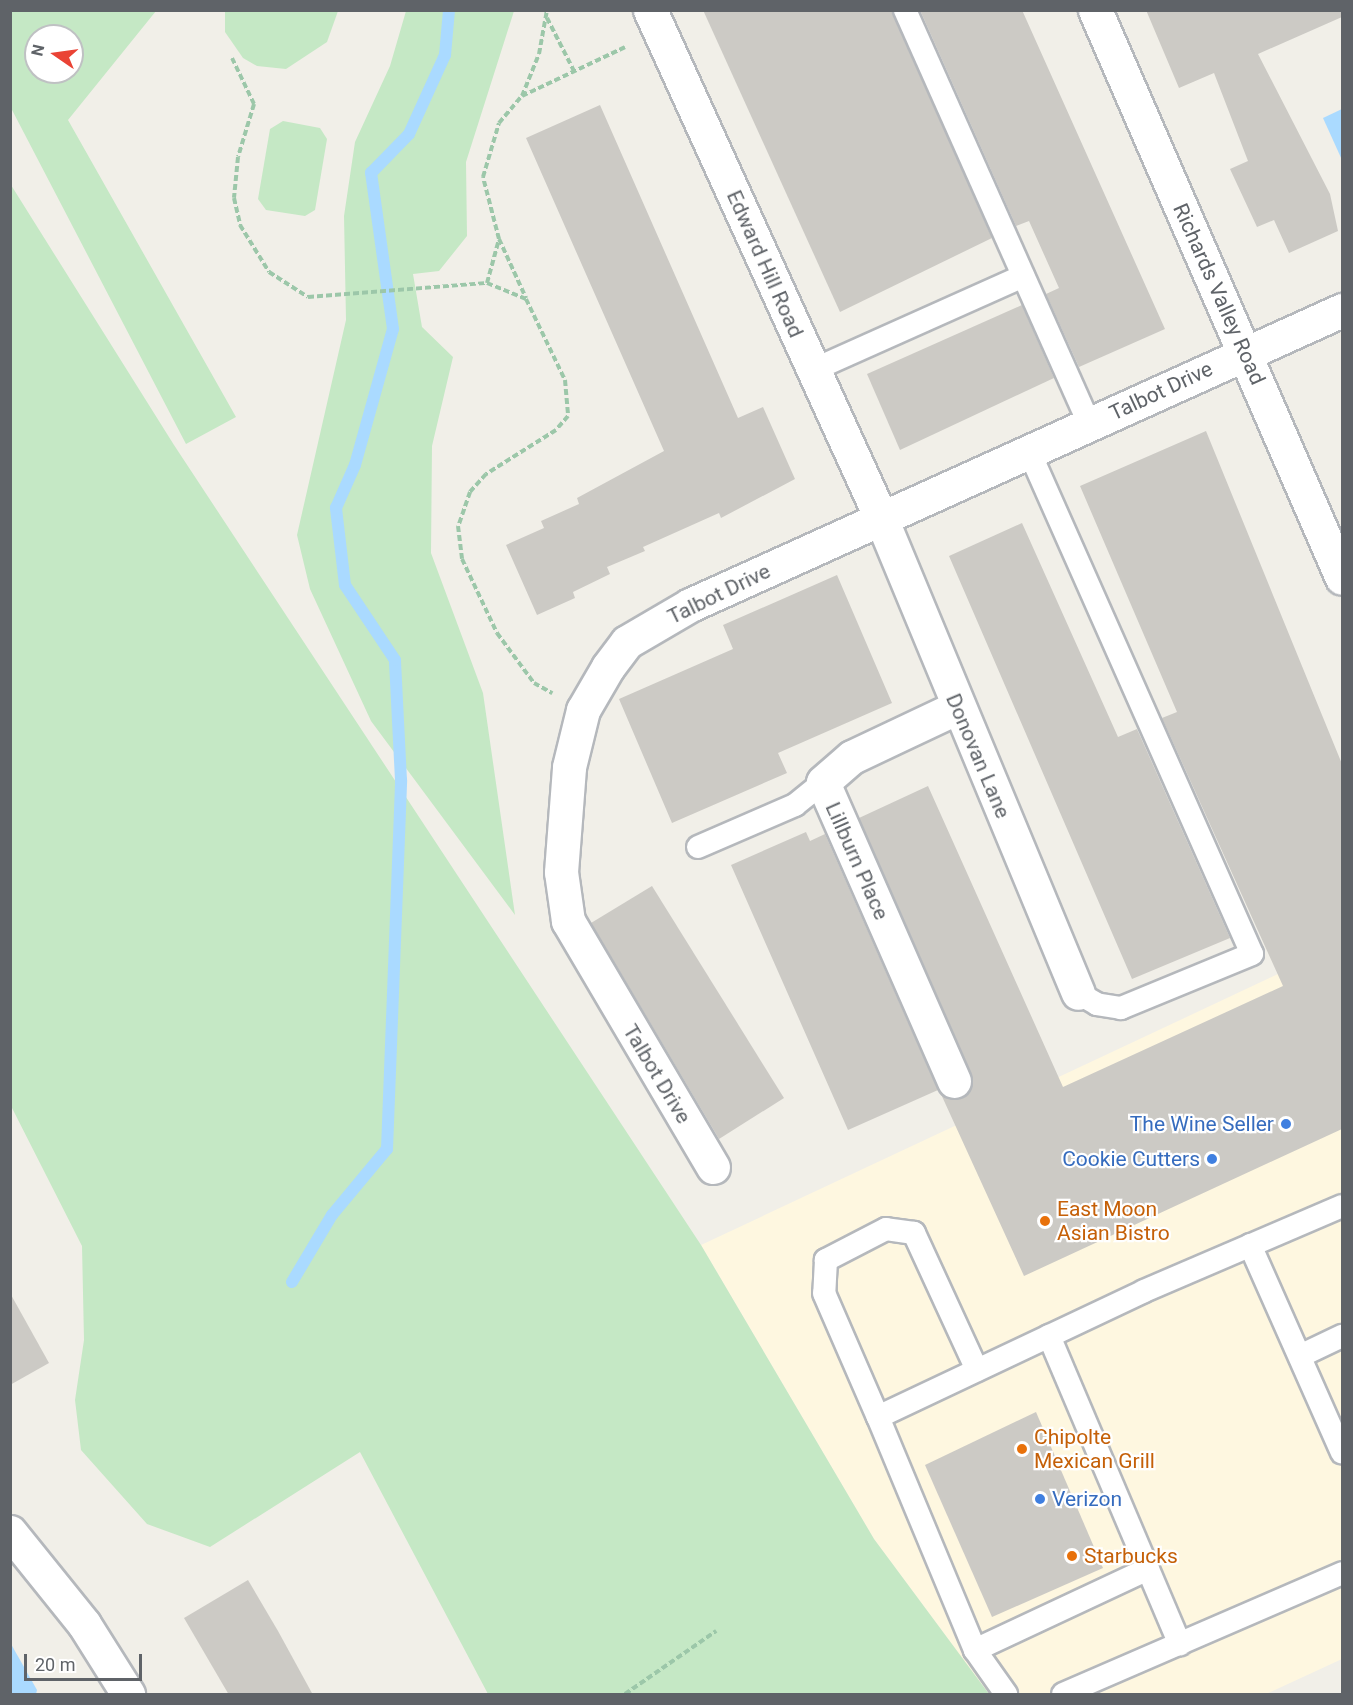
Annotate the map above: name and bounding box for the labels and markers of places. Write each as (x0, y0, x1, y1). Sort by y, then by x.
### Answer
place label: The Wine Seller (1130, 1111, 1274, 1137)
marker: The Wine Seller (1279, 1117, 1293, 1131)
place label: Cookie Cutters (1062, 1146, 1200, 1172)
marker: Cookie Cutters (1205, 1152, 1219, 1166)
place label: East Moon Asian Bistro (1057, 1196, 1170, 1246)
marker: East Moon Asian Bistro (1038, 1214, 1052, 1228)
place label: Chipolte Mexican Grill (1034, 1424, 1155, 1474)
marker: Chipolte Mexican Grill (1015, 1442, 1029, 1456)
place label: Verizon (1052, 1486, 1122, 1512)
marker: Verizon (1033, 1492, 1047, 1506)
place label: Starbucks (1084, 1543, 1178, 1569)
marker: Starbucks (1065, 1549, 1079, 1563)

